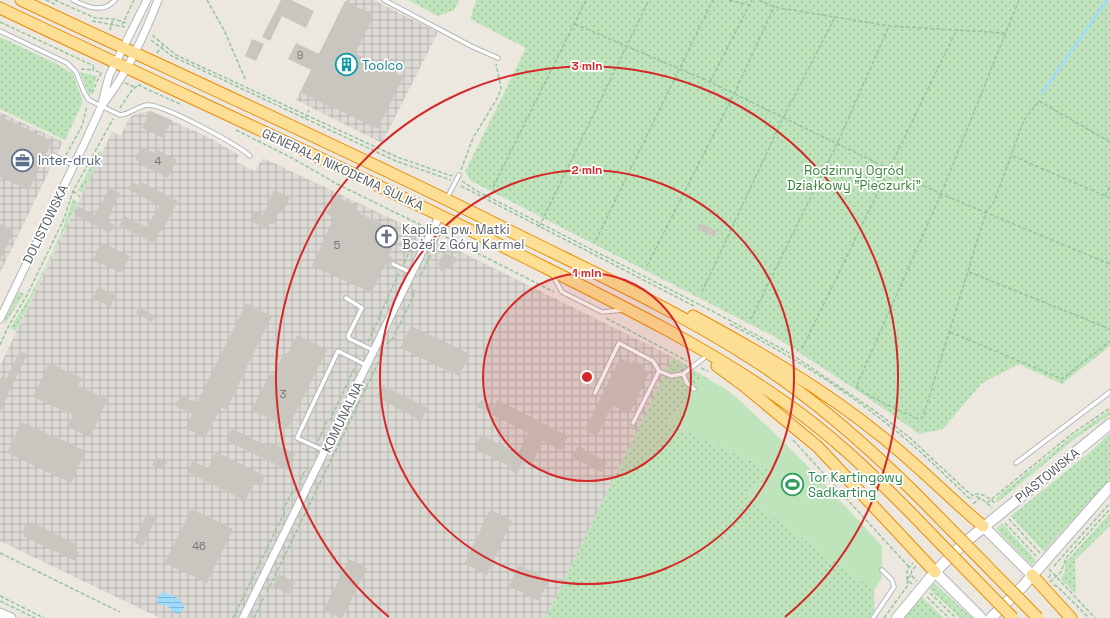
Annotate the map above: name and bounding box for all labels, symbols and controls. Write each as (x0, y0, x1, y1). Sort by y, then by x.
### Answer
house number: 9 (297, 48, 304, 62)
building icon: Toolco (334, 52, 360, 78)
place label: Toolco (362, 57, 403, 74)
text: 3 min (571, 58, 603, 74)
street label: GENERAŁA NIKODEMA SULIKA (259, 124, 426, 214)
office icon: Inter-druk (9, 147, 35, 173)
place label: Inter-druk (38, 152, 101, 169)
house number: 4 (155, 154, 162, 168)
text: 2 min (571, 162, 603, 178)
park label: Rodzinny Ogród Działkowy "Pieczurki" (787, 162, 921, 194)
street label: DOLISTOWSKA (19, 182, 72, 267)
place label: Kaplica pw. Matki Bożej z Góry Karmel (402, 221, 524, 253)
church icon: Kaplica pw. Matki Bożej z Góry Karmel (374, 223, 400, 249)
house number: 5 (334, 238, 341, 252)
text: 1 min (572, 265, 602, 281)
centre of rings (580, 370, 594, 384)
street label: KOMUNALNA (318, 379, 367, 455)
house number: 3 (280, 387, 287, 401)
street label: PIASTOWSKA (1012, 444, 1083, 507)
place label: Tor Kartingowy Sadkarting (808, 469, 903, 501)
sports icon: Tor Kartingowy Sadkarting (779, 471, 805, 497)
house number: 46 (192, 539, 206, 553)

